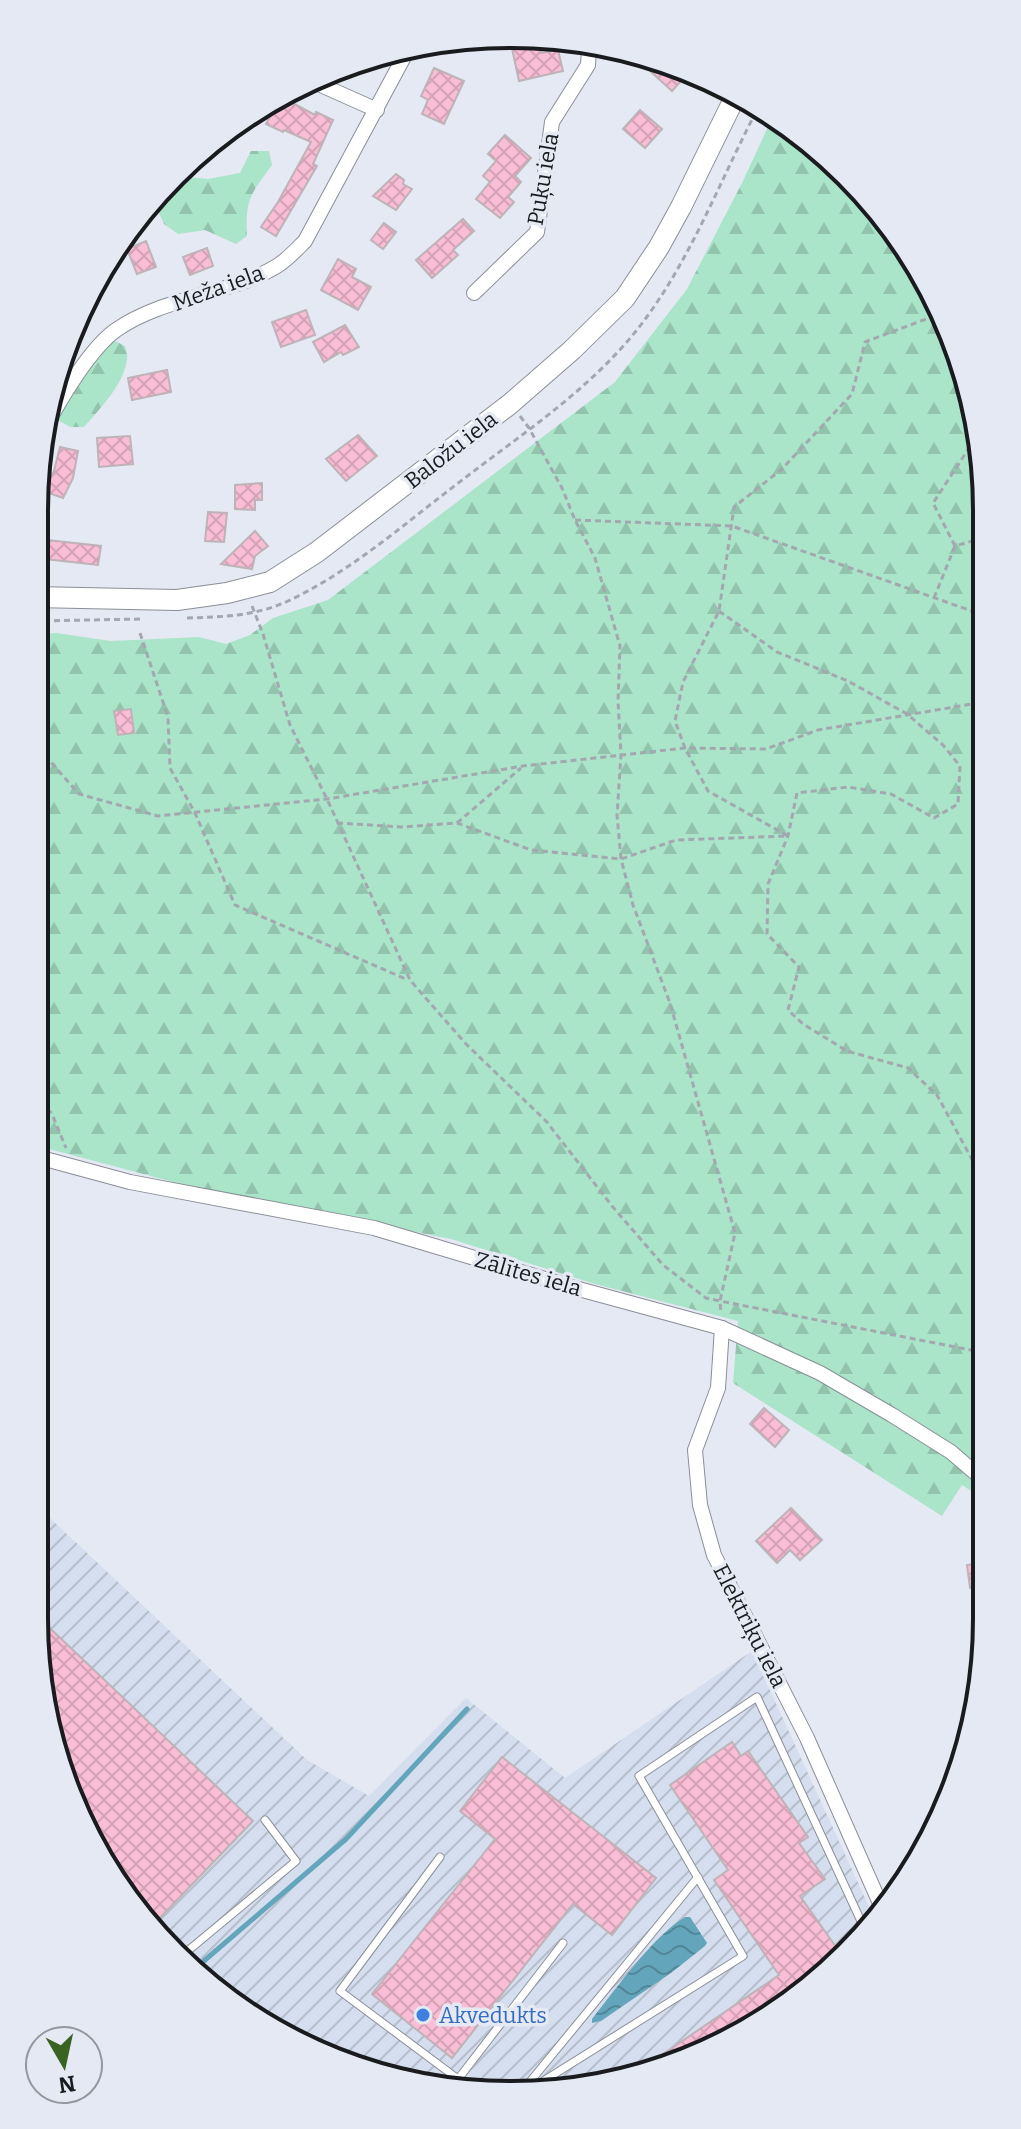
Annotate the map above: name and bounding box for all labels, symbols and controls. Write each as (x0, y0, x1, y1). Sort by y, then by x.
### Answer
street label: Puķu iela (522, 131, 565, 227)
street label: Meža iela (169, 259, 267, 317)
street label: Baložu iela (399, 406, 503, 494)
street label: Zālītes iela (471, 1246, 585, 1302)
street label: Elektriķu iela (706, 1560, 793, 1693)
place label: Akvedukts (439, 2002, 547, 2029)
marker: Akvedukts (414, 2006, 432, 2024)
north arrow (24, 2025, 104, 2105)
text: N (57, 2070, 78, 2099)

